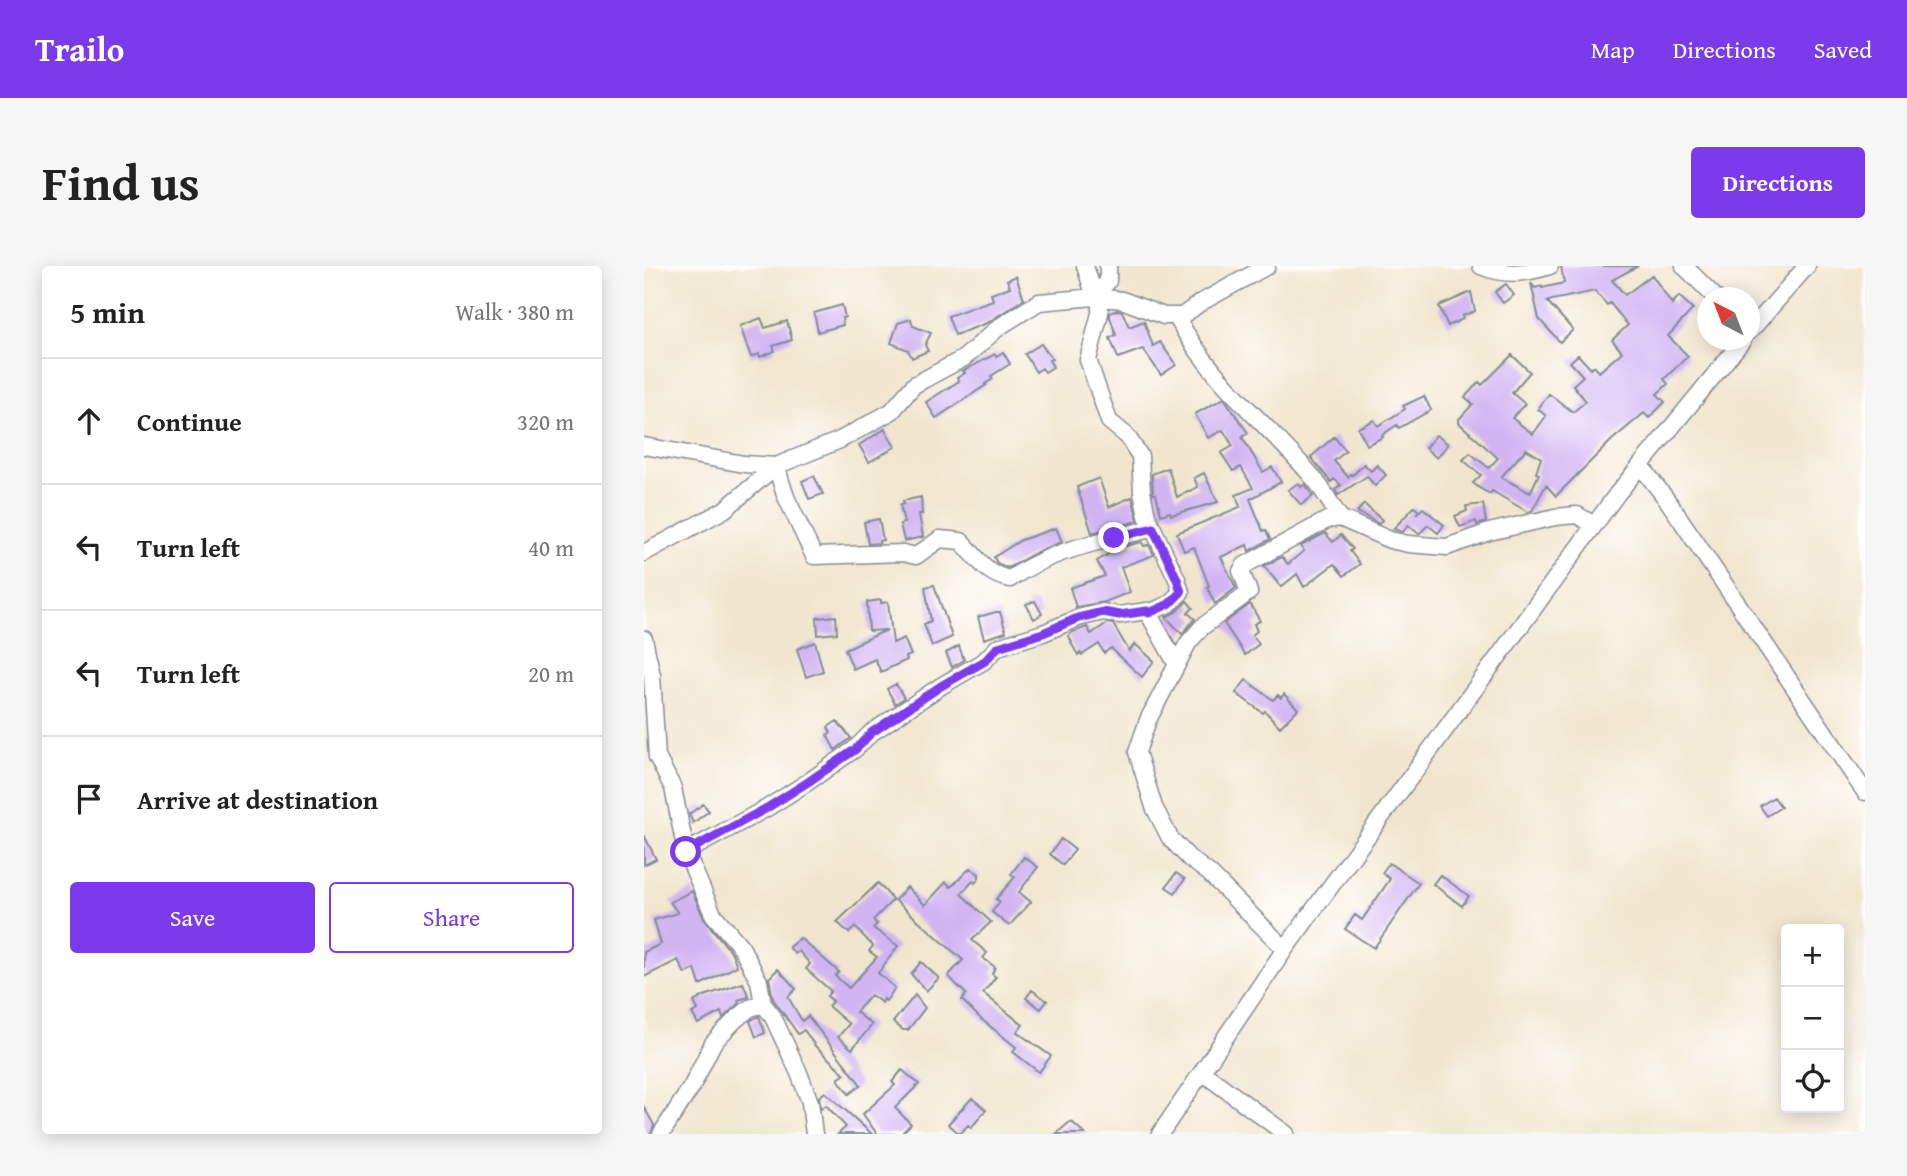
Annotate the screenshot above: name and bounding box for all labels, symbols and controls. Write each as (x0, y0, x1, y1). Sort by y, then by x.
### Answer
text: Trailo (35, 25, 124, 73)
text: Map (1591, 32, 1635, 67)
text: Directions (1673, 32, 1776, 67)
text: Saved (1814, 32, 1872, 67)
text: Find us (42, 146, 200, 218)
button: Directions (1691, 147, 1865, 218)
north arrow (1697, 287, 1760, 350)
text: 5 min (70, 290, 145, 334)
text: Walk · 380 m (455, 295, 574, 328)
icon: ahead (70, 402, 108, 440)
text: Continue (137, 402, 242, 441)
text: 320 m (517, 405, 574, 438)
route end (1098, 522, 1129, 553)
icon: left (70, 528, 108, 566)
text: Turn left (137, 528, 240, 567)
text: 40 m (528, 531, 574, 564)
icon: left (70, 654, 108, 692)
text: Turn left (137, 654, 240, 693)
text: 20 m (528, 657, 574, 690)
icon: arrive (70, 780, 108, 818)
text: Arrive at destination (137, 780, 378, 819)
route start (670, 836, 701, 867)
button: Save (70, 882, 315, 953)
button: Share (329, 882, 574, 953)
map controls (1781, 924, 1844, 1113)
button: + (1781, 924, 1844, 987)
button: − (1781, 987, 1844, 1050)
button: locate (1781, 1050, 1844, 1113)

